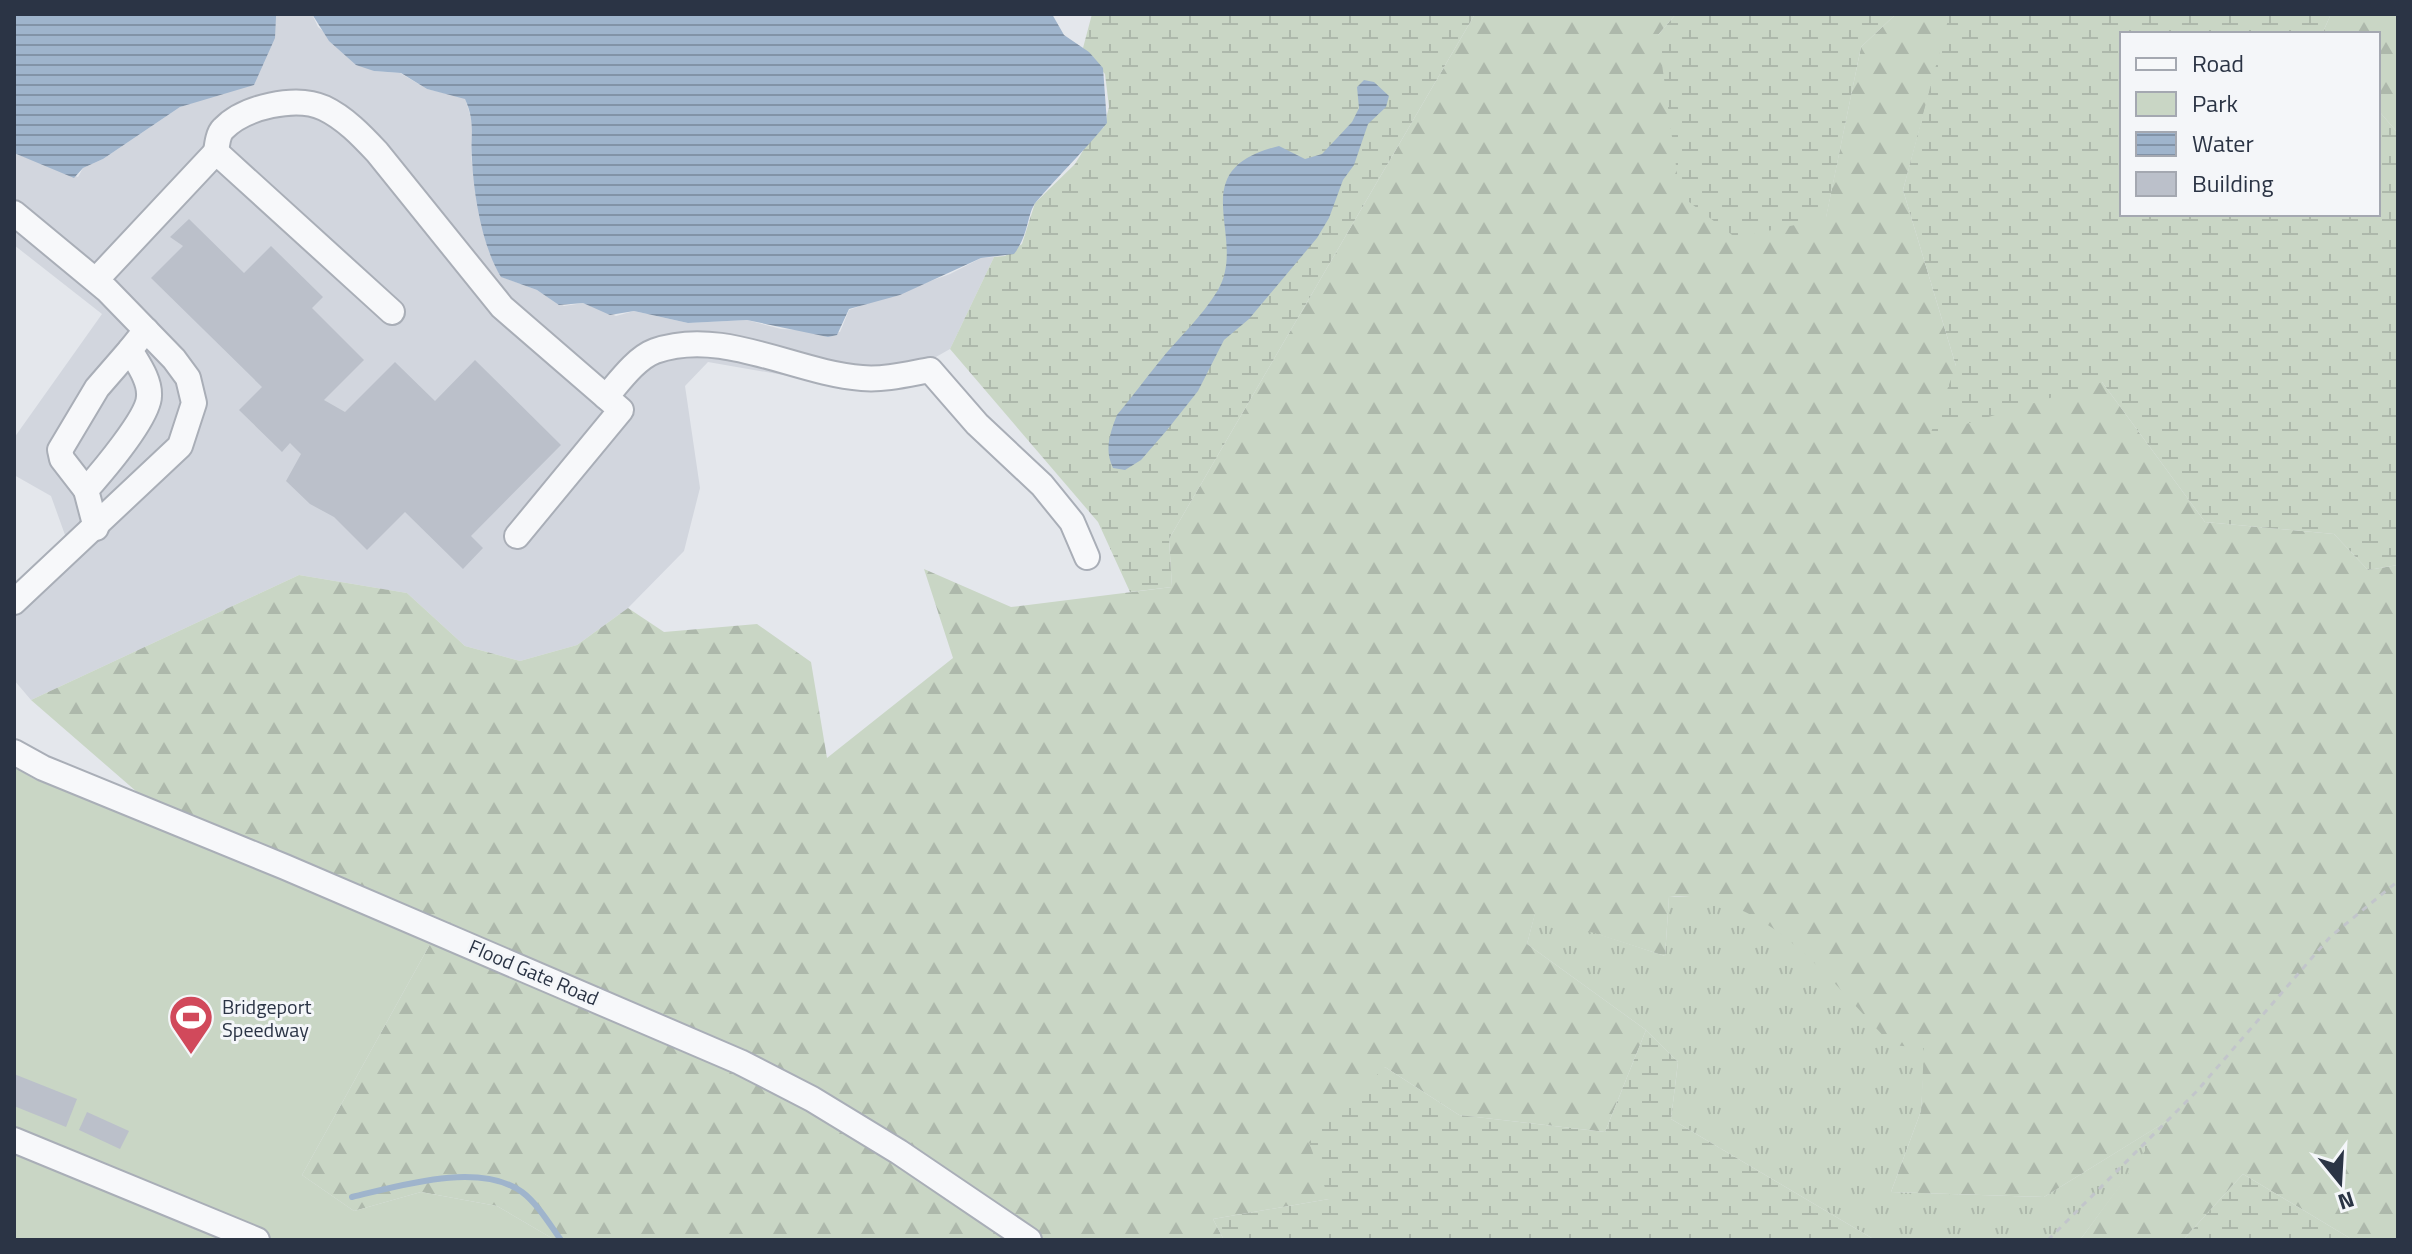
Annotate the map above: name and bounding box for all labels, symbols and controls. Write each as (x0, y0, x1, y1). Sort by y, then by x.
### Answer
legend (2120, 32, 2380, 216)
text: Road (2192, 45, 2244, 81)
text: Park (2192, 85, 2238, 121)
text: Water (2192, 125, 2254, 161)
text: Building (2192, 165, 2274, 201)
street label: Flood Gate Road (464, 931, 604, 1013)
place label: Bridgeport Speedway (222, 991, 312, 1045)
sports icon: Bridgeport Speedway (167, 993, 215, 1056)
north arrow (2300, 1142, 2380, 1222)
text: N (2334, 1182, 2359, 1220)

